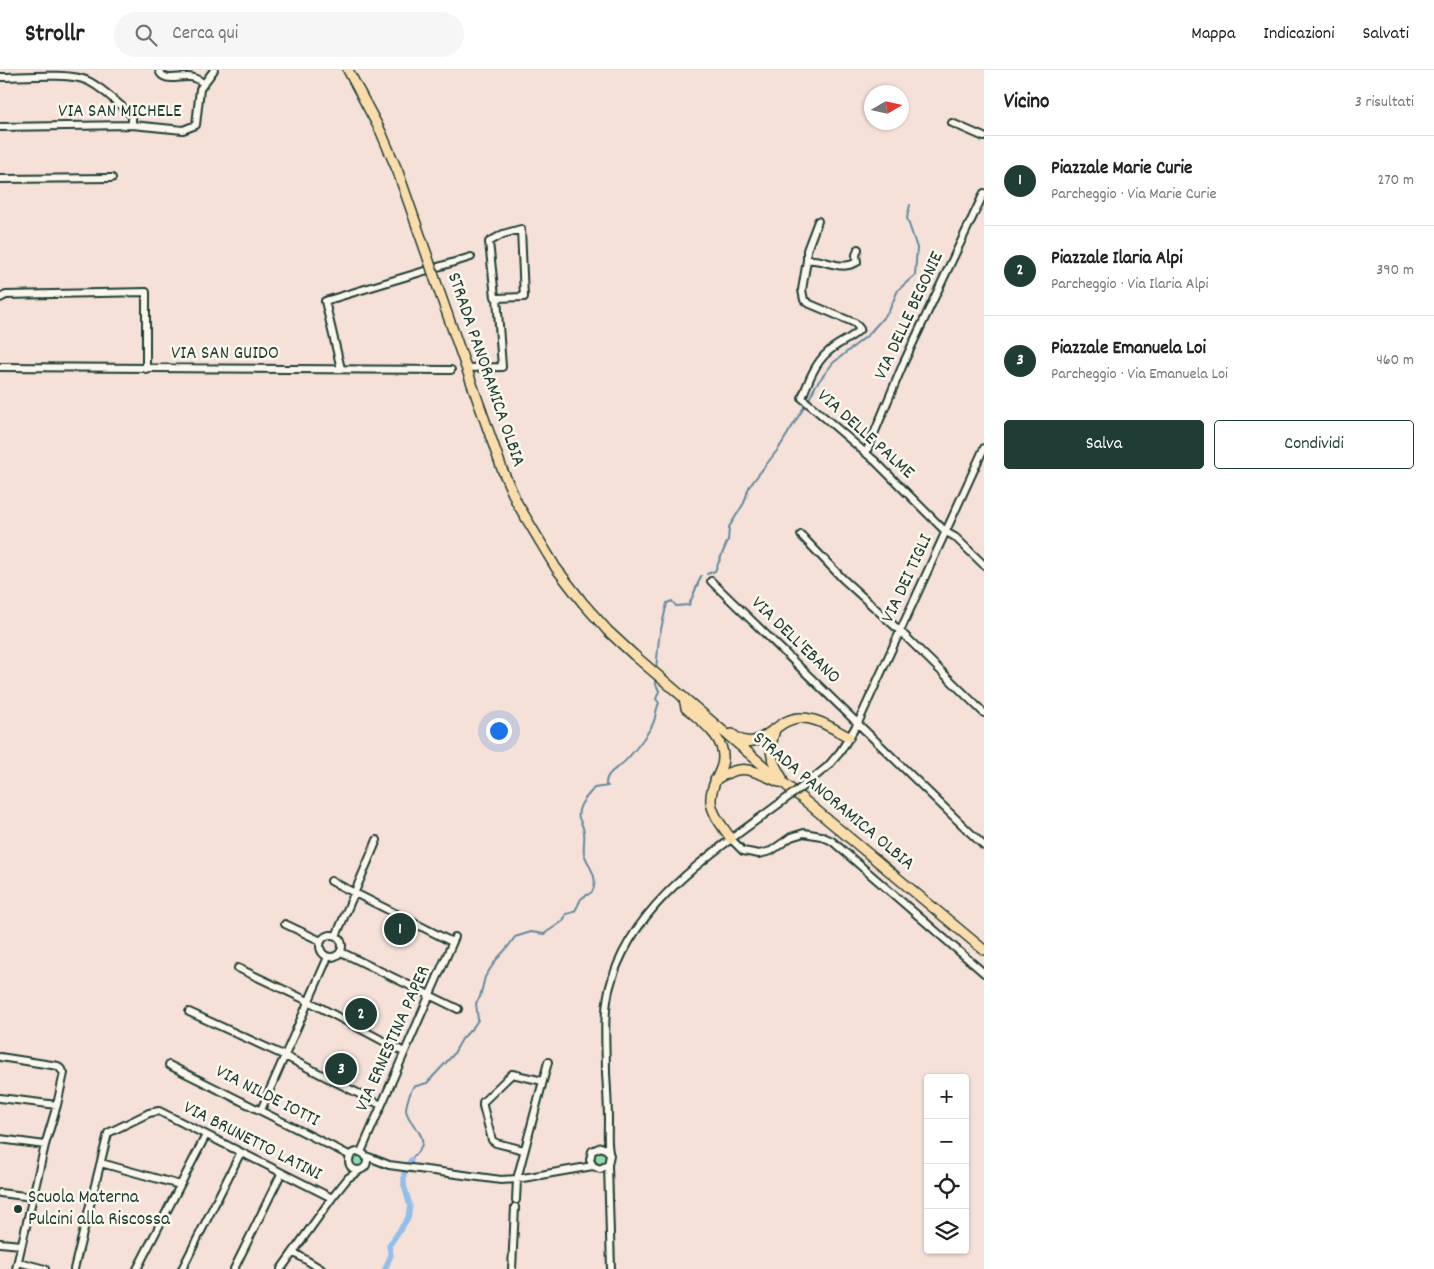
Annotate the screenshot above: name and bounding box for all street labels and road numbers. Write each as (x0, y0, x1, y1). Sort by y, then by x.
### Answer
street label: VIA SAN MICHELE (58, 99, 182, 126)
street label: VIA DELLE BEGONIE (868, 247, 952, 385)
street label: STRADA PANORAMICA OLBIA (439, 269, 531, 471)
street label: VIA SAN GUIDO (171, 341, 279, 368)
street label: VIA DELLE PALME (810, 384, 920, 487)
street label: VIA DEI TIGLI (876, 530, 940, 628)
street label: VIA DELL'EBANO (744, 591, 846, 691)
street label: STRADA PANORAMICA OLBIA (746, 726, 920, 878)
street label: VIA ERNESTINA PAPER (350, 962, 438, 1116)
street label: VIA NILDE IOTTI (210, 1059, 324, 1135)
street label: VIA BRUNETTO LATINI (178, 1095, 326, 1189)

